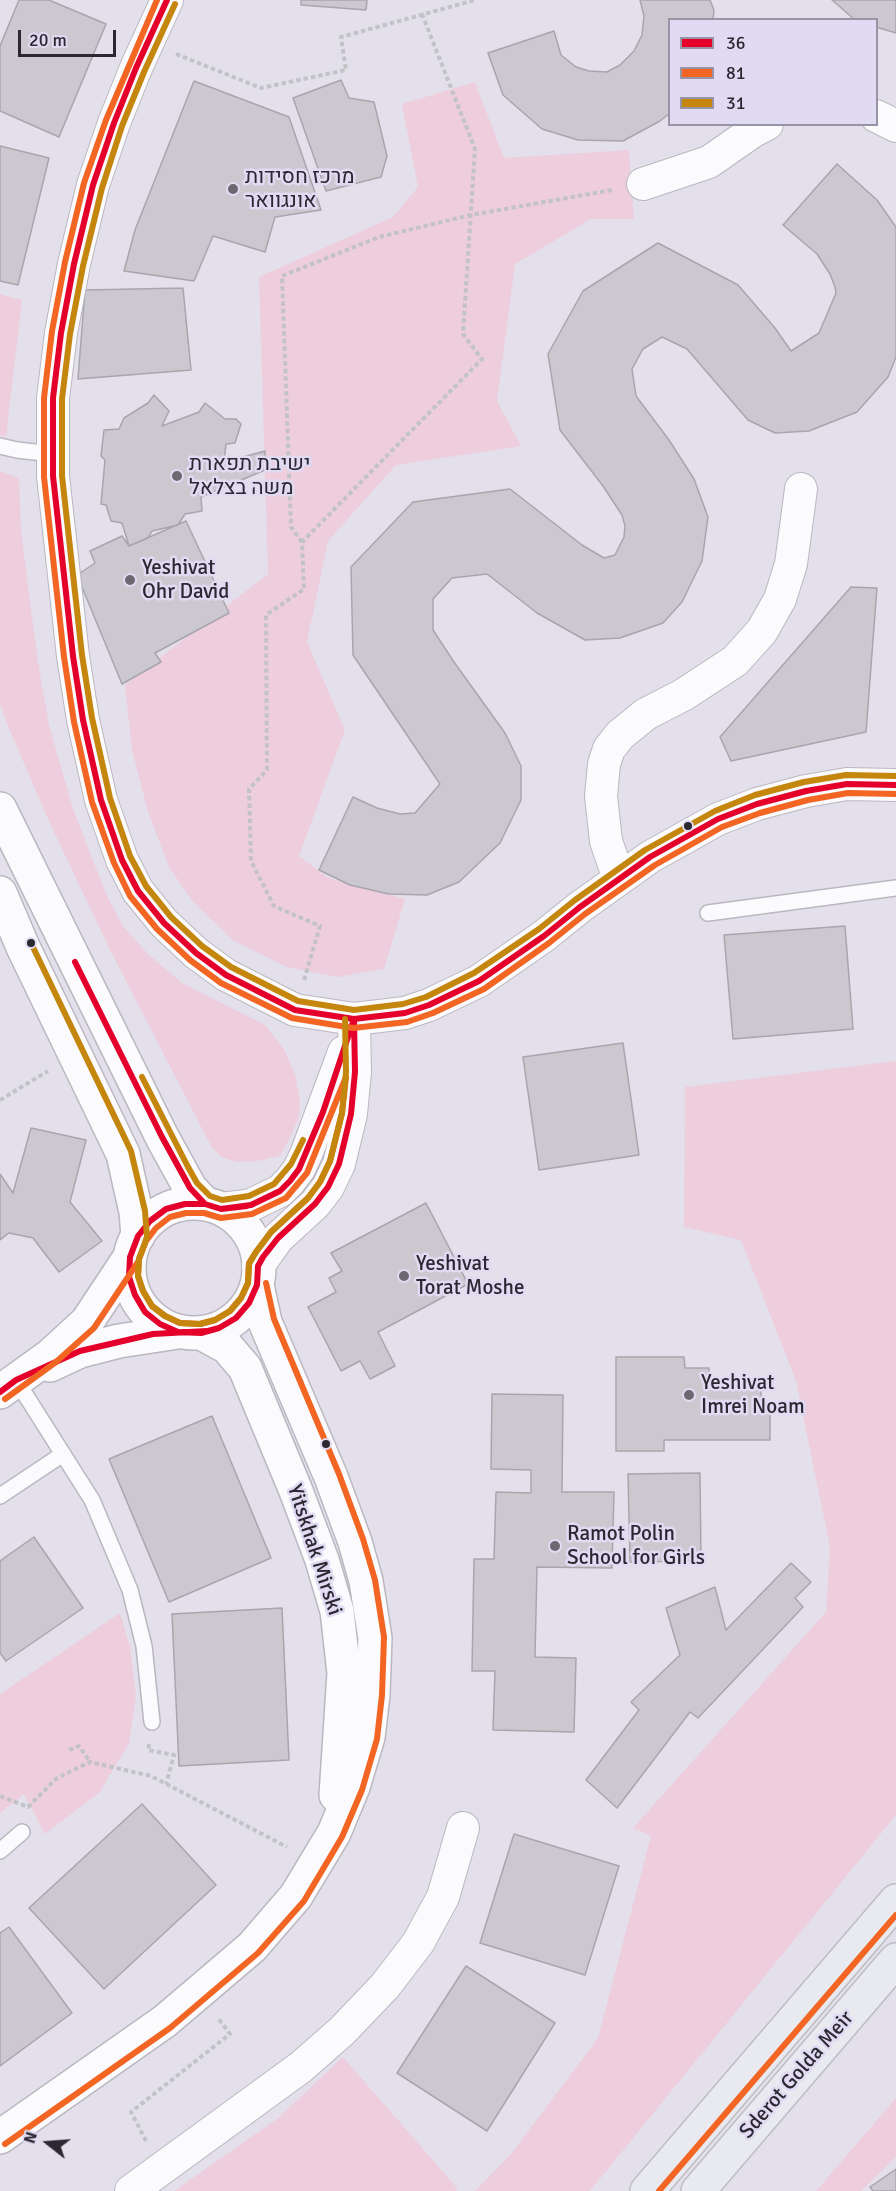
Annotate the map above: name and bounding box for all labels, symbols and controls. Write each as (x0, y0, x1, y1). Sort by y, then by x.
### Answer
scale bar (21, 18, 118, 56)
legend (668, 18, 878, 126)
text: 20 m (29, 29, 67, 51)
text: 36 (726, 32, 745, 54)
text: 81 (726, 62, 745, 84)
text: 31 (726, 92, 745, 114)
place label: מרכז חסידות אונגוואר (245, 164, 355, 214)
marker: מרכז חסידות אונגוואר (226, 182, 240, 196)
place label: ישיבת תפארת משה בצלאל (189, 451, 310, 501)
marker: ישיבת תפארת משה בצלאל (170, 469, 184, 483)
place label: Yeshivat Ohr David (142, 555, 229, 605)
marker: Yeshivat Ohr David (123, 573, 137, 587)
unlabelled marker (682, 820, 694, 832)
unlabelled marker (25, 937, 37, 949)
place label: Yeshivat Torat Moshe (416, 1251, 524, 1301)
marker: Yeshivat Torat Moshe (397, 1269, 411, 1283)
place label: Yeshivat Imrei Noam (701, 1370, 805, 1420)
marker: Yeshivat Imrei Noam (682, 1388, 696, 1402)
unlabelled marker (320, 1438, 332, 1450)
street label: Yitskhak Mirski (281, 1481, 347, 1619)
place label: Ramot Polin School for Girls (567, 1521, 705, 1571)
marker: Ramot Polin School for Girls (548, 1539, 562, 1553)
street label: Sderot Golda Meir (735, 2006, 859, 2144)
north arrow (18, 2113, 78, 2173)
text: N (20, 2129, 42, 2146)

